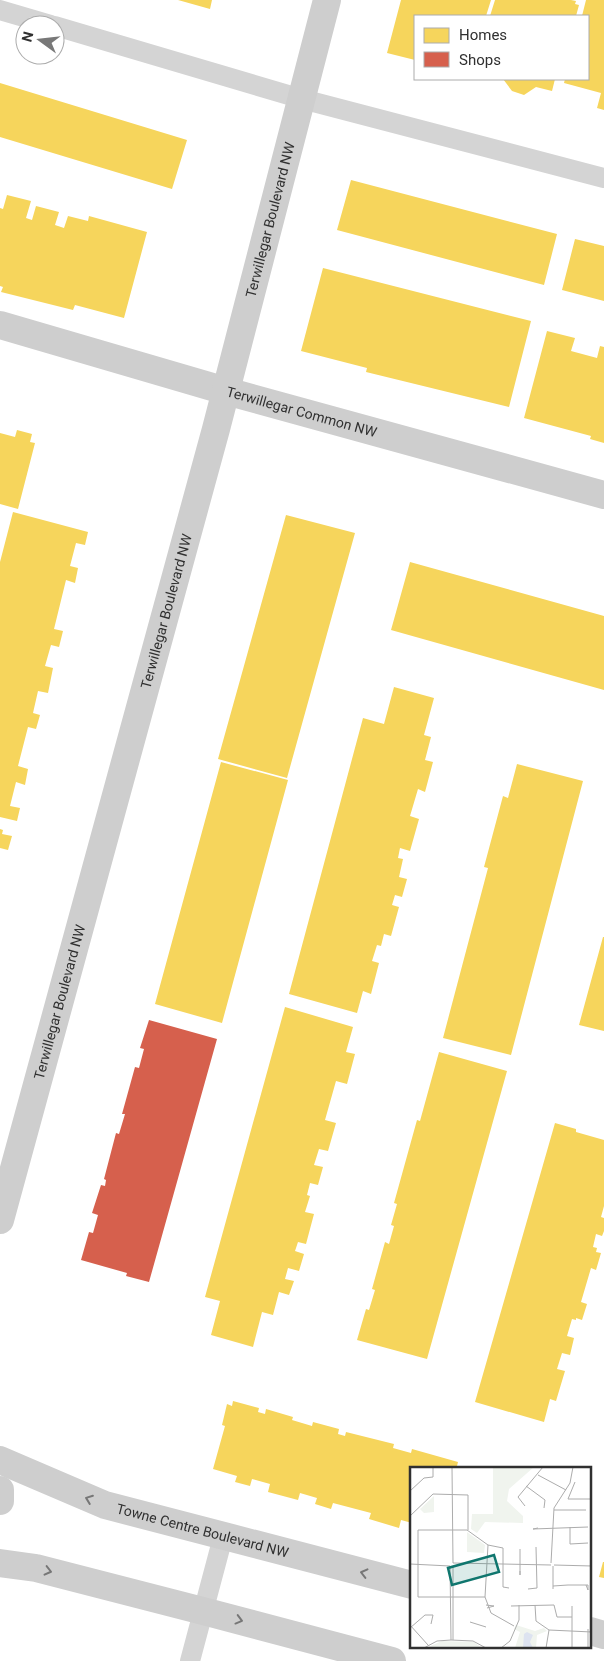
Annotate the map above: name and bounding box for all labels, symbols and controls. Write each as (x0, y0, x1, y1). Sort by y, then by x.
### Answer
north arrow (15, 15, 65, 65)
legend (414, 15, 589, 80)
text: Homes (459, 26, 507, 44)
text: N (18, 30, 36, 43)
text: Shops (459, 51, 501, 69)
street label: Terwillegar Boulevard NW (242, 140, 298, 299)
street label: Terwillegar Common NW (225, 384, 379, 440)
street label: Terwillegar Boulevard NW (137, 532, 195, 691)
street label: Terwillegar Boulevard NW (31, 922, 88, 1081)
inset map (410, 1467, 592, 1648)
one-way arrow (85, 1495, 94, 1505)
street label: Towne Centre Boulevard NW (115, 1500, 291, 1561)
one-way arrow (43, 1565, 52, 1576)
one-way arrow (360, 1568, 369, 1579)
one-way arrow (235, 1614, 244, 1625)

